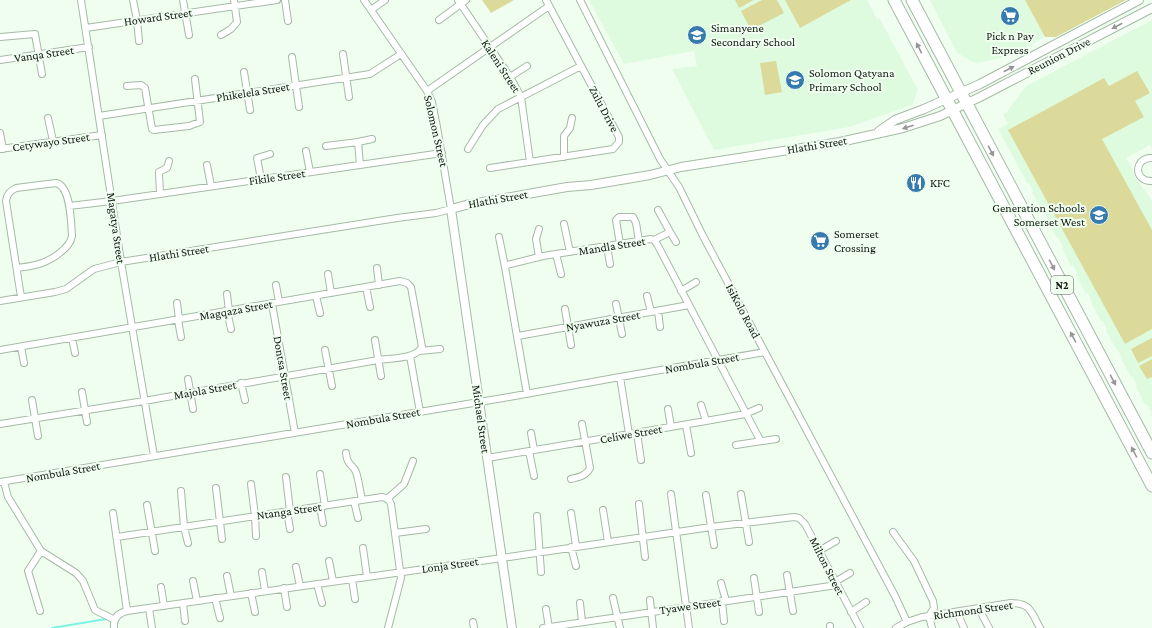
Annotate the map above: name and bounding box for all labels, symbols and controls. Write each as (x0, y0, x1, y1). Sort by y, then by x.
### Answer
street label: Howard Street (123, 5, 194, 29)
supermarket icon: Pick n Pay Express (999, 5, 1021, 27)
place label: Simanyene Secondary School (711, 21, 795, 49)
one-way arrow (1112, 23, 1123, 29)
school or university icon: Simanyene Secondary School (686, 24, 708, 46)
place label: Pick n Pay Express (986, 29, 1034, 57)
street label: Reunion Drive (1025, 34, 1093, 78)
street label: Kaleni Street (479, 37, 524, 96)
street label: Vanqa Street (13, 43, 76, 65)
one-way arrow (916, 43, 922, 54)
place label: Solomon Qatyana Primary School (809, 66, 895, 94)
one-way arrow (1003, 66, 1015, 72)
school or university icon: Solomon Qatyana Primary School (784, 69, 806, 91)
street label: Phikelela Street (215, 79, 292, 105)
street label: Zulu Drive (586, 83, 622, 135)
street label: Solomon Street (421, 94, 451, 169)
one-way arrow (902, 124, 914, 130)
street label: Cetywayo Street (11, 130, 92, 154)
street label: Hlathi Street (786, 133, 849, 157)
one-way arrow (988, 145, 994, 157)
street label: Fikile Street (248, 166, 307, 188)
restaurant icon: KFC (905, 172, 927, 194)
place label: KFC (930, 176, 950, 190)
street label: Hlathi Street (467, 187, 530, 211)
street label: Magatya Street (104, 191, 128, 266)
place label: Generation Schools Somerset West (992, 201, 1086, 229)
school or university icon: Generation Schools Somerset West (1088, 204, 1110, 226)
place label: Somerset Crossing (834, 227, 880, 255)
supermarket icon: Somerset Crossing (809, 230, 831, 252)
street label: Mandla Street (578, 234, 647, 258)
street label: Hlathi Street (148, 241, 211, 265)
one-way arrow (1049, 260, 1056, 271)
road number: N2 (1051, 276, 1073, 294)
street label: IsiKolo Road (723, 281, 764, 341)
street label: Magqaza Street (198, 297, 275, 323)
street label: Nyawuza Street (565, 307, 642, 334)
one-way arrow (1069, 331, 1076, 343)
street label: Dontsa Street (270, 335, 296, 402)
street label: Nombula Street (664, 349, 741, 376)
one-way arrow (1110, 374, 1117, 386)
street label: Majola Street (173, 377, 238, 402)
street label: Michael Street (469, 384, 493, 455)
street label: Nombula Street (345, 404, 422, 431)
street label: Celiwe Street (599, 421, 664, 446)
one-way arrow (1130, 446, 1137, 458)
street label: Nombula Street (25, 458, 102, 485)
street label: Ntanga Street (256, 499, 323, 522)
street label: Milton Street (806, 535, 848, 598)
street label: Lonja Street (421, 554, 480, 576)
street label: Tyawe Street (658, 595, 723, 617)
street label: Richmond Street (932, 597, 1015, 622)

